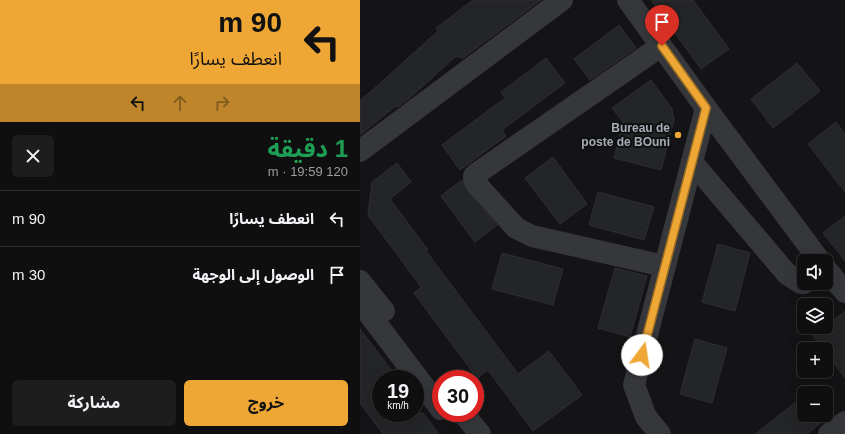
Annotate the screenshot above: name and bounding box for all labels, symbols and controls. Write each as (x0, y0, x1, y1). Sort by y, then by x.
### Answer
pin (645, 5, 679, 46)
text: 90 m (218, 7, 282, 38)
icon: arrive (651, 11, 673, 33)
icon: left (296, 16, 348, 68)
text: انعطف يسارًا (190, 49, 282, 69)
icon: left (127, 92, 149, 114)
icon: ahead (169, 92, 191, 114)
icon: right (211, 92, 233, 114)
place label: Bureau de poste de BOuni (581, 121, 670, 149)
marker: Bureau de poste de BOuni (673, 130, 683, 140)
button: close (12, 135, 54, 177)
text: 1 دقيقة (268, 135, 348, 162)
text: 120 m · 19:59 (268, 164, 348, 179)
icon: left (326, 208, 348, 230)
text: 90 m (12, 210, 45, 227)
text: انعطف يسارًا (229, 210, 314, 227)
map controls (797, 254, 833, 422)
button: sound (797, 254, 833, 290)
icon: arrive (326, 264, 348, 286)
text: 30 m (12, 266, 45, 283)
text: الوصول إلى الوجهة (192, 266, 314, 283)
button: layers (797, 298, 833, 334)
position arrow (621, 334, 663, 376)
button: + (797, 342, 833, 378)
speed limit sign: 30 (432, 370, 484, 422)
button: مشاركة (12, 380, 176, 426)
button: خروج (184, 380, 348, 426)
text: 19 (387, 380, 409, 402)
button: − (797, 386, 833, 422)
text: km/h (387, 400, 409, 411)

